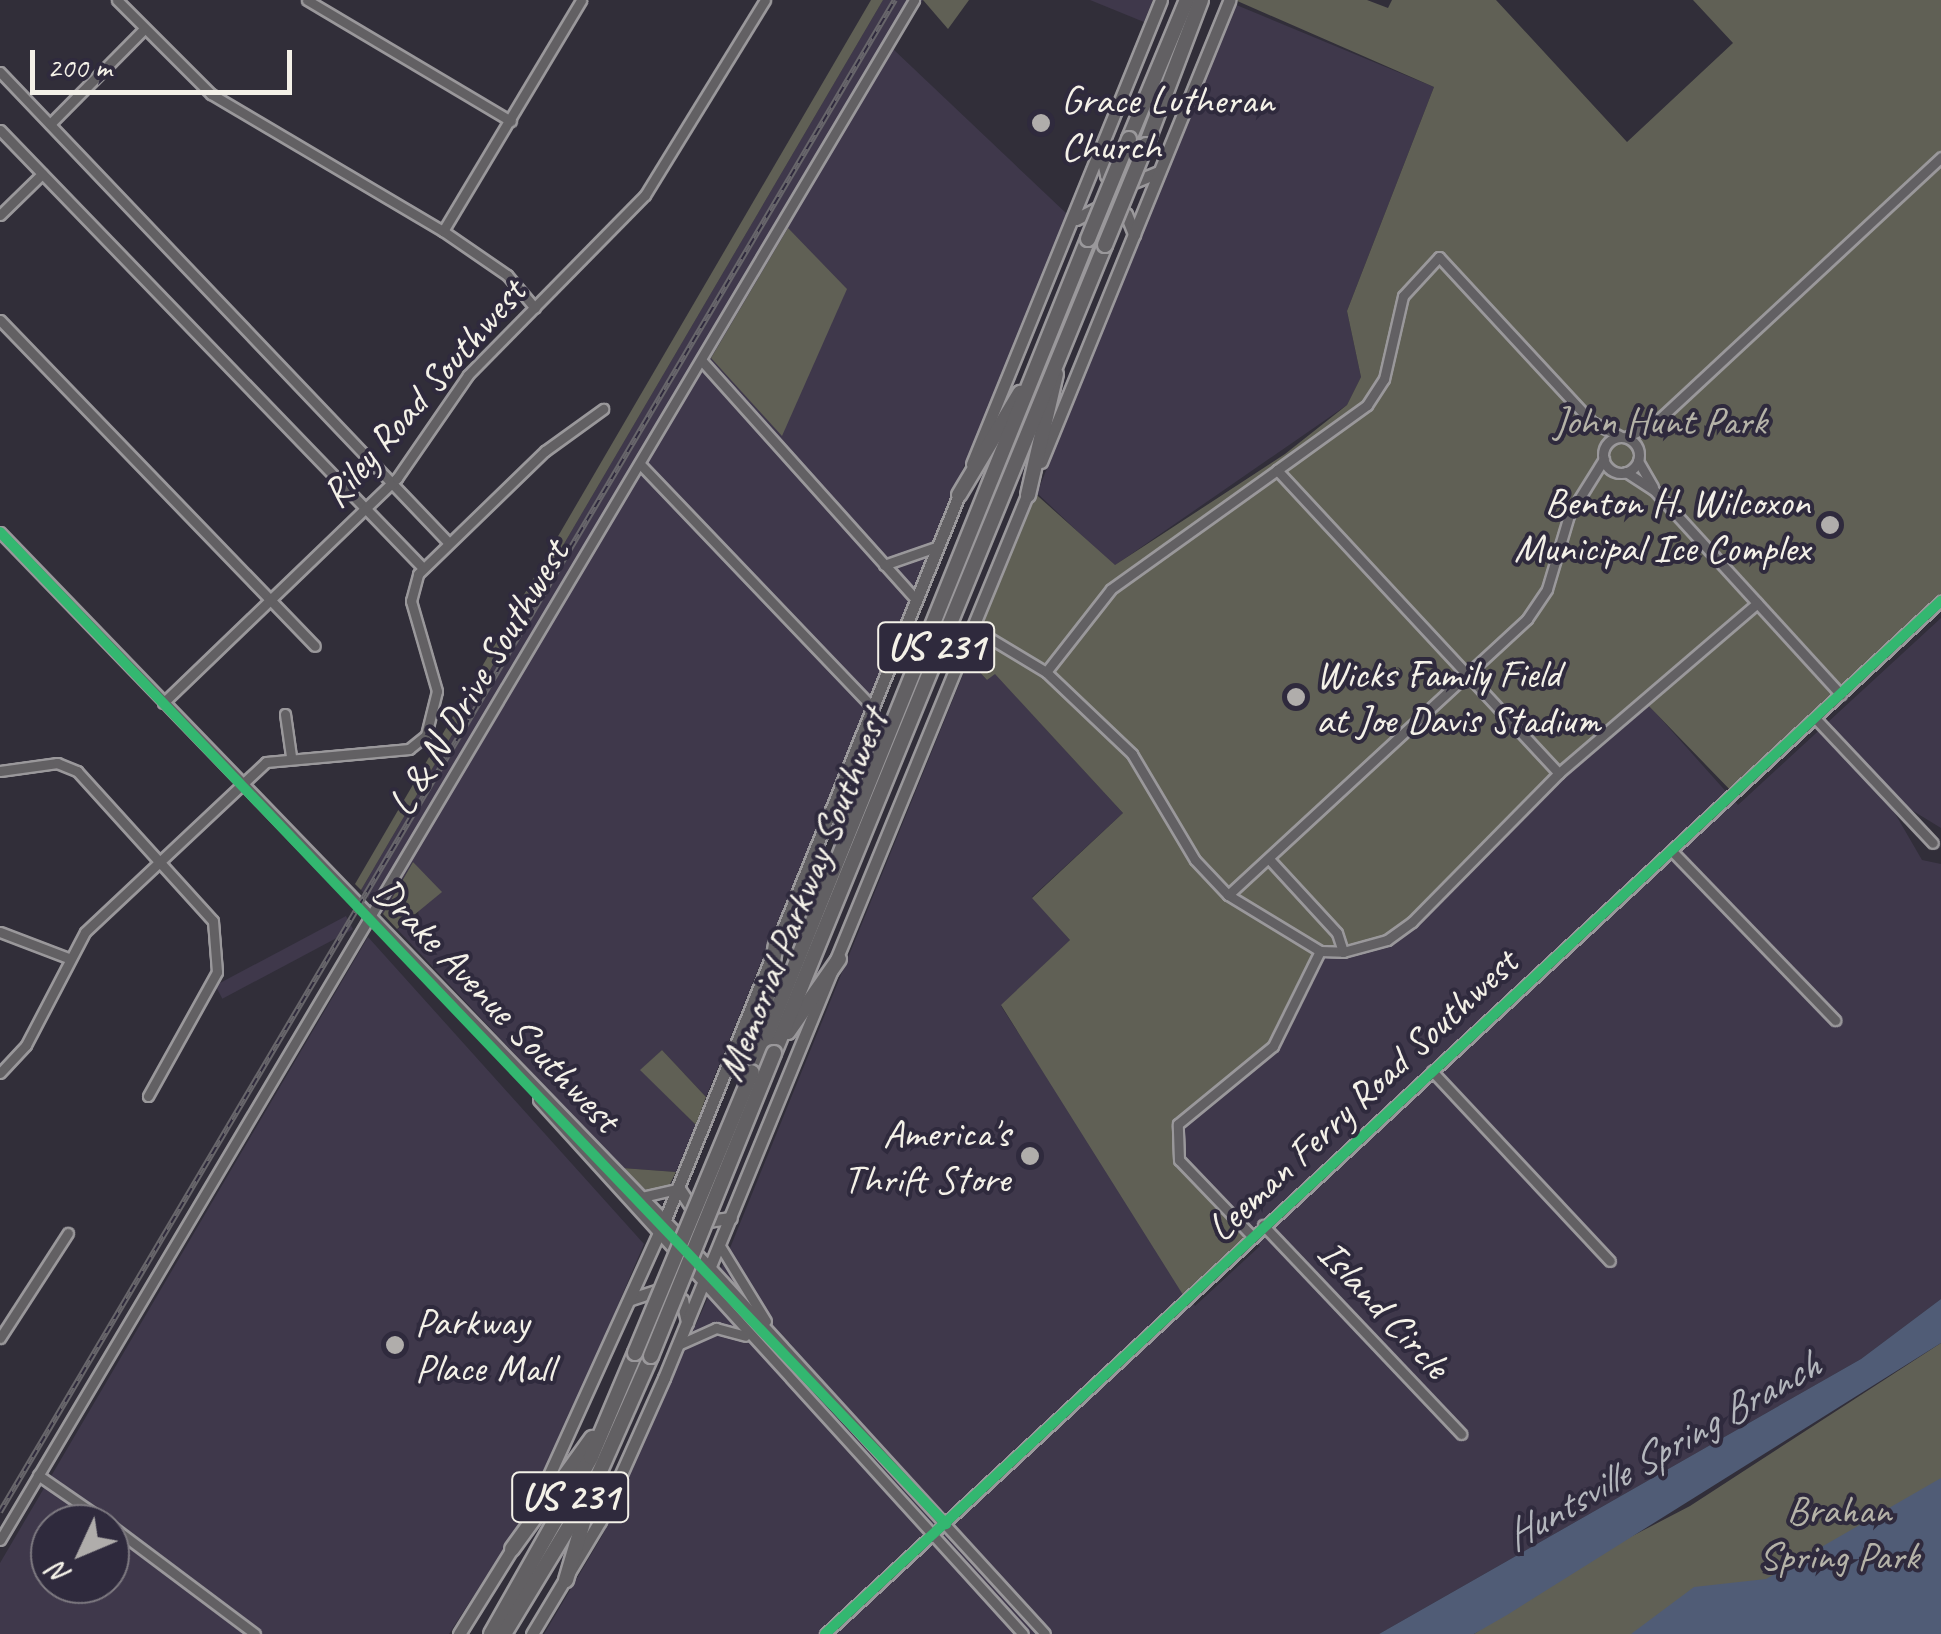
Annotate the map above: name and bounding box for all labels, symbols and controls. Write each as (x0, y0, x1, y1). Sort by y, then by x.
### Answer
scale bar (35, 30, 298, 92)
text: 200 m (47, 48, 112, 86)
place label: Grace Lutheran Church (1061, 76, 1272, 170)
marker: Grace Lutheran Church (1030, 112, 1052, 134)
street label: Riley Road Southwest (310, 268, 536, 518)
park label: John Hunt Park (1553, 397, 1767, 445)
place label: Benton H. Wilcoxon Municipal Ice Complex (1514, 478, 1810, 572)
marker: Benton H. Wilcoxon Municipal Ice Complex (1819, 514, 1841, 536)
street label: L & N Drive Southwest (377, 531, 579, 825)
road number: US 231 (876, 614, 996, 680)
place label: Wicks Family Field at Joe Davis Stadium (1316, 650, 1600, 744)
marker: Wicks Family Field at Joe Davis Stadium (1285, 686, 1307, 708)
street label: Memorial Parkway Southwest (705, 702, 899, 1088)
street label: Drake Avenue Southwest (364, 868, 630, 1142)
street label: Leeman Ferry Road Southwest (1196, 938, 1528, 1252)
place label: America's Thrift Store (842, 1109, 1010, 1203)
marker: America's Thrift Store (1019, 1145, 1041, 1167)
street label: Island Circle (1308, 1230, 1460, 1388)
place label: Parkway Place Mall (415, 1298, 555, 1392)
marker: Parkway Place Mall (384, 1334, 406, 1356)
water label: Huntsville Spring Branch (1494, 1340, 1830, 1562)
road number: US 231 (510, 1464, 630, 1530)
park label: Brahan Spring Park (1758, 1486, 1920, 1580)
north arrow (30, 1504, 130, 1604)
text: N (41, 1555, 78, 1592)

